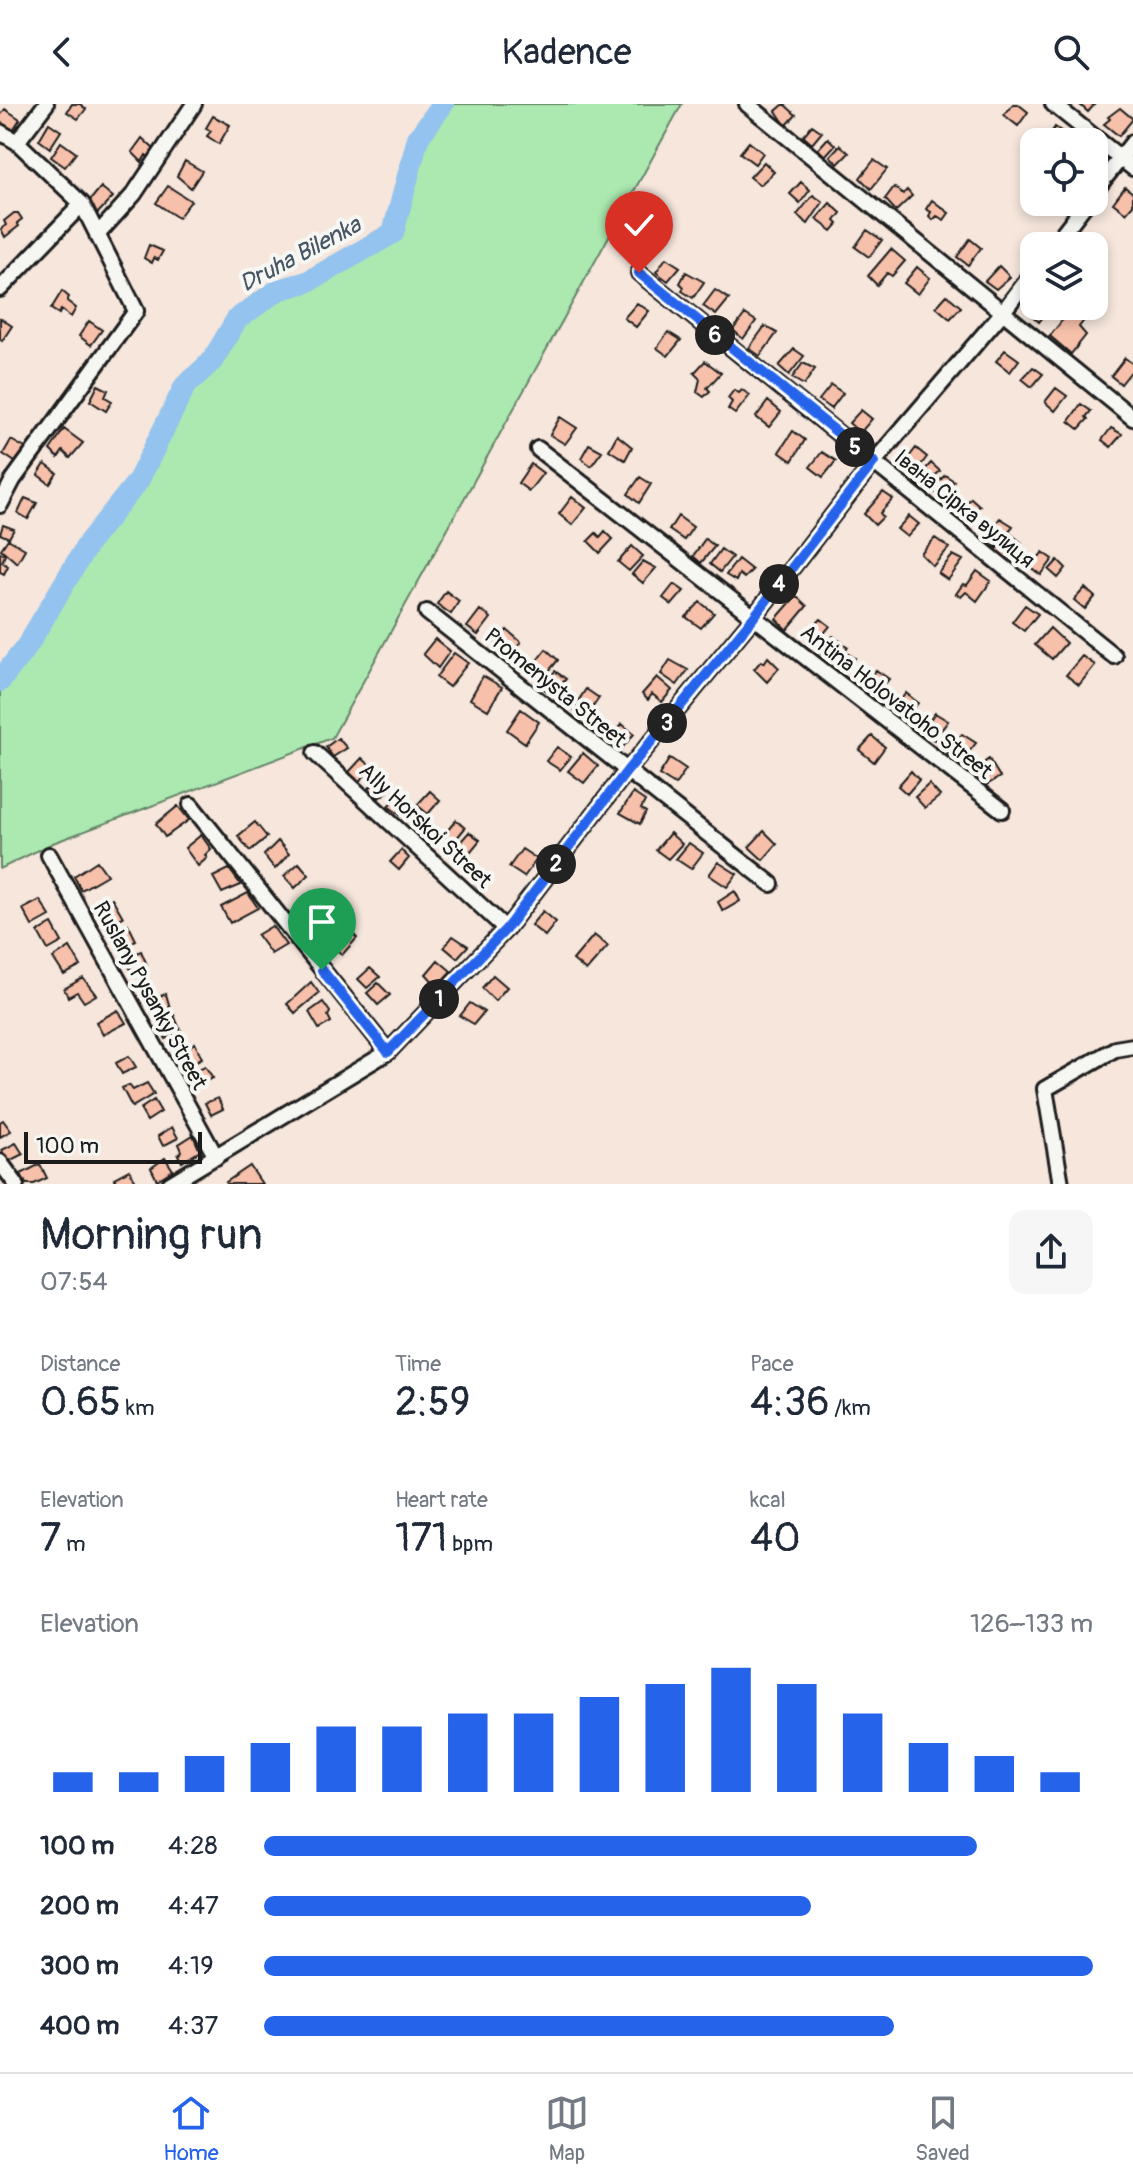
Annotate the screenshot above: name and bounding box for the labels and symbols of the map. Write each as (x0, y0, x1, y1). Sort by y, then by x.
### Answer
pin (605, 191, 673, 273)
water label: Druha Bilenka (235, 210, 367, 298)
pin: 6 (695, 315, 735, 355)
pin: 5 (835, 427, 875, 467)
street label: Івана Сірка вулиця (888, 443, 1040, 574)
pin: 4 (759, 564, 799, 604)
street label: Antina Holovatoho Street (795, 618, 998, 786)
street label: Promenysta Street (479, 622, 632, 754)
pin: 3 (647, 703, 687, 743)
street label: Ally Horskoi Street (353, 757, 498, 895)
pin: 2 (536, 844, 576, 884)
pin (288, 888, 356, 970)
street label: Ruslany Pysanky Street (87, 896, 214, 1095)
pin: 1 (419, 979, 459, 1019)
scale bar (24, 1128, 202, 1164)

